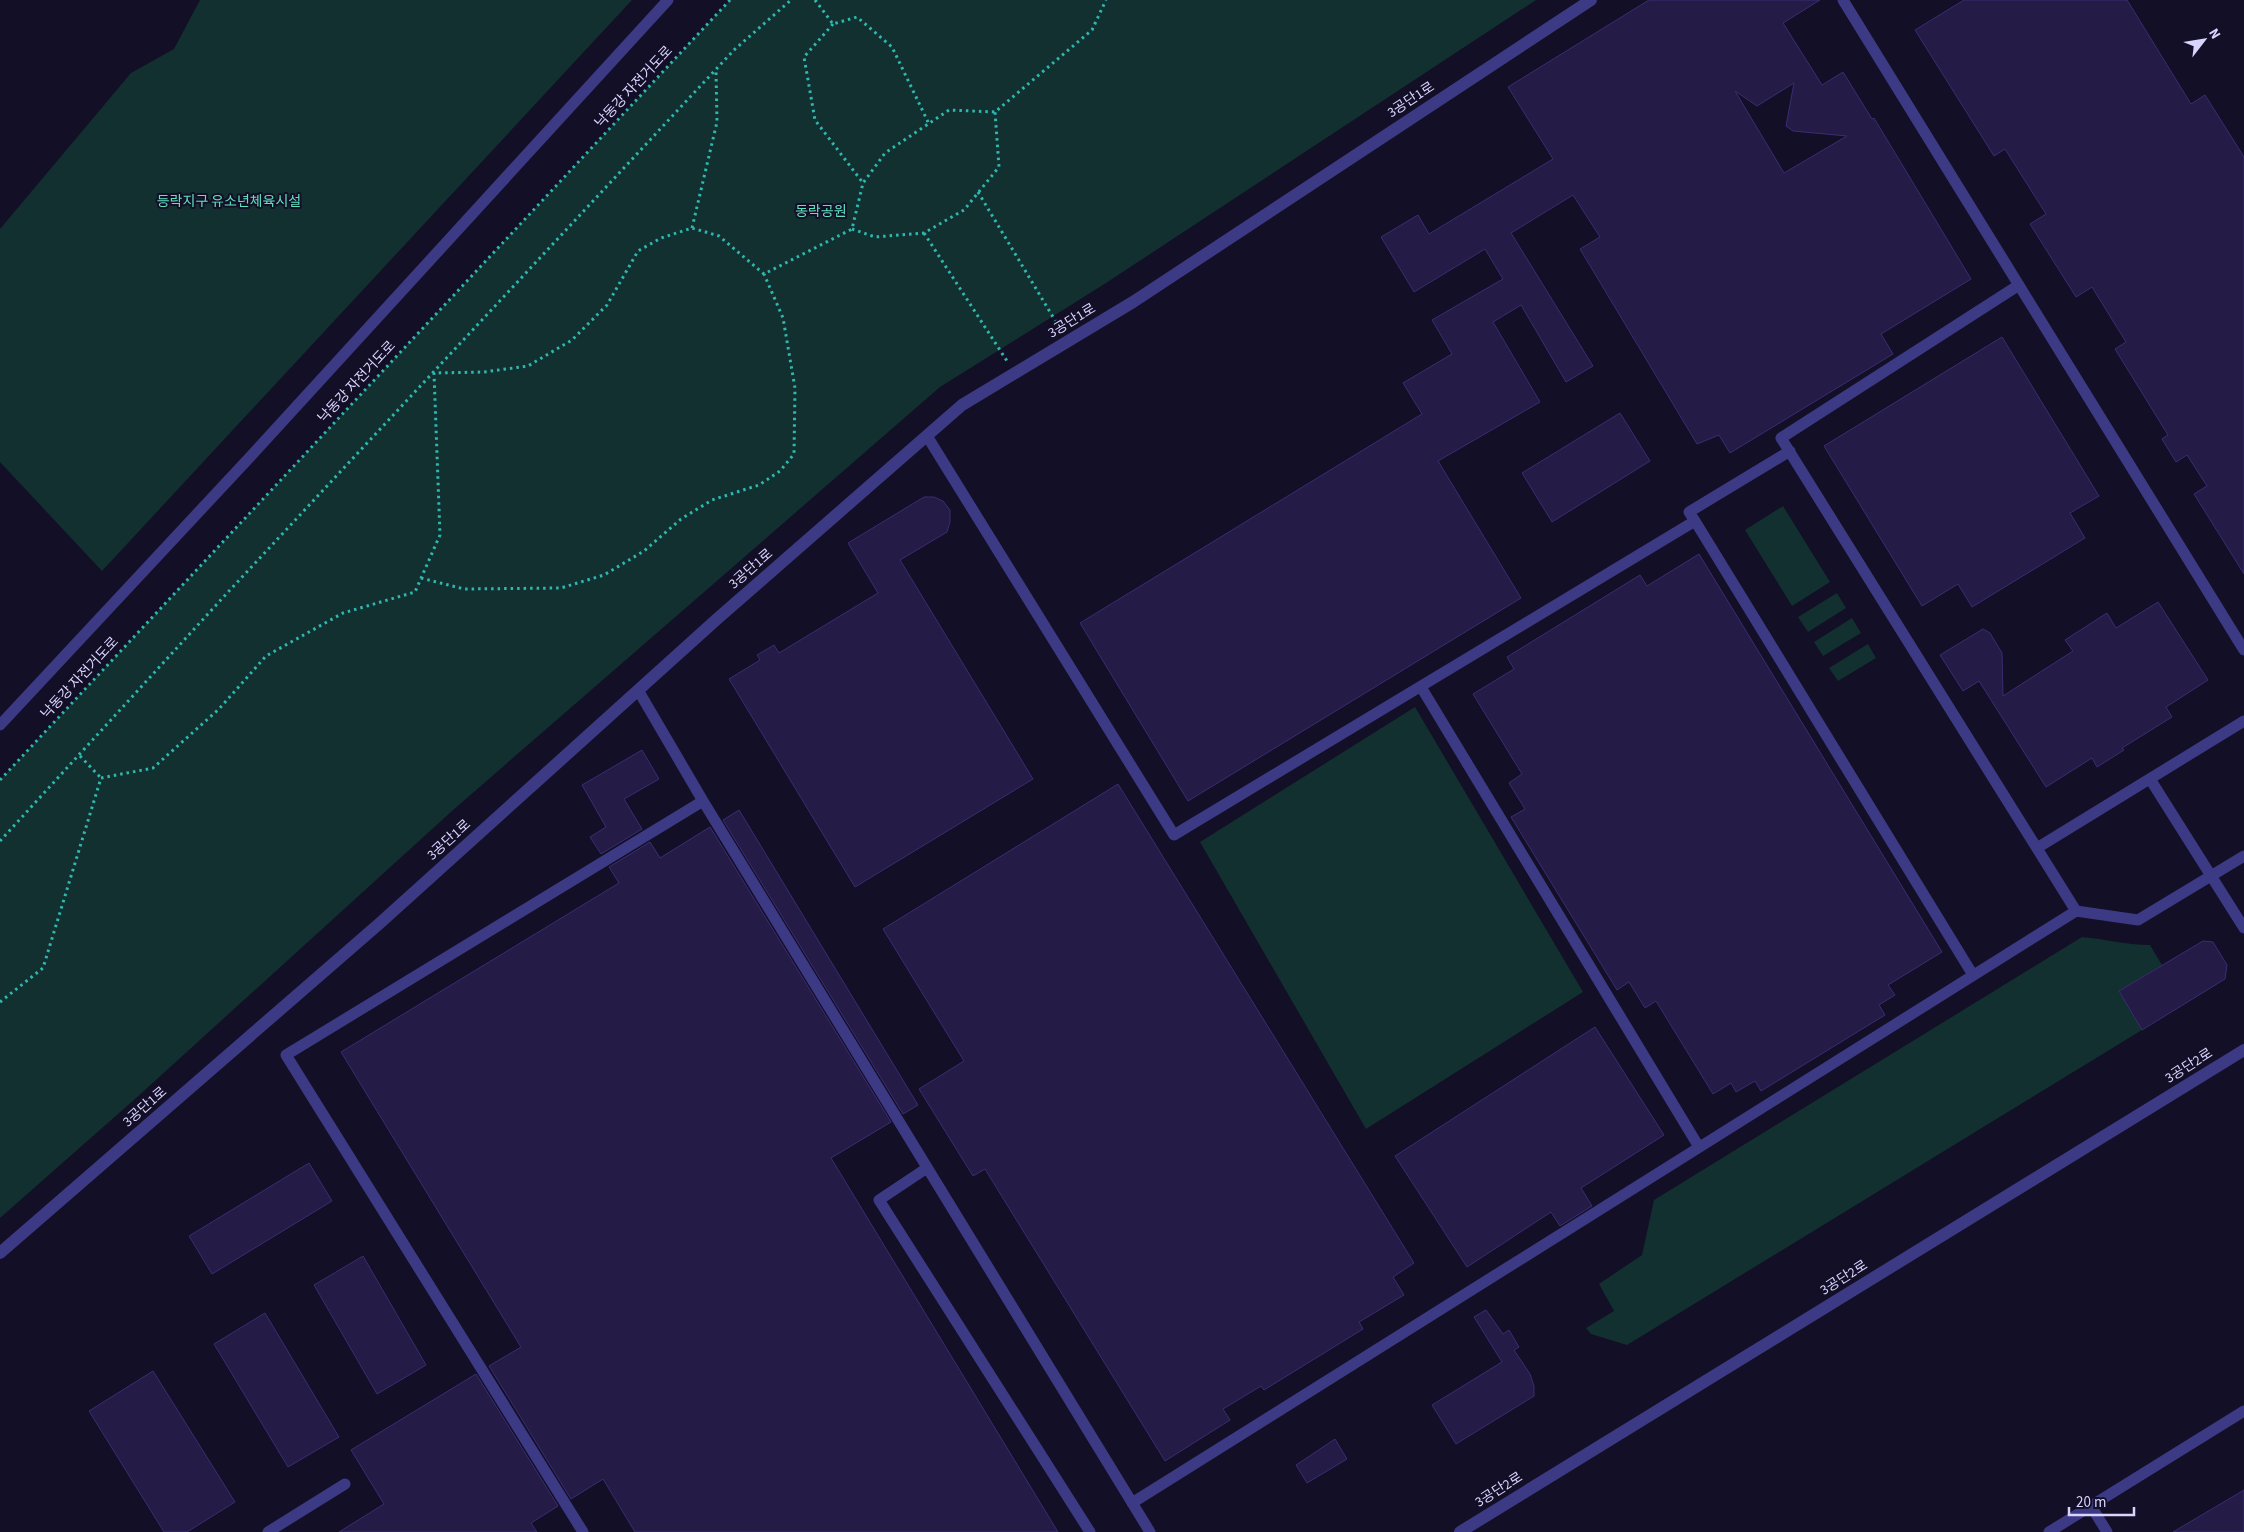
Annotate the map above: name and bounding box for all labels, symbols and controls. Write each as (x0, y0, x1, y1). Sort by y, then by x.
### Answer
north arrow (2179, 15, 2229, 65)
text: N (2203, 25, 2225, 43)
street label: 낙동강 자전거도로 (591, 41, 677, 133)
street label: 3공단1로 (1384, 77, 1439, 123)
park label: 등락지구 유소년체육시설 (157, 192, 301, 212)
park label: 동락공원 (795, 202, 847, 222)
street label: 3공단1로 (1044, 299, 1100, 343)
street label: 낙동강 자전거도로 (314, 336, 400, 428)
street label: 3공단1로 (725, 544, 777, 594)
street label: 낙동강 자전거도로 (37, 632, 123, 724)
street label: 3공단1로 (423, 815, 475, 865)
street label: 3공단2로 (2161, 1044, 2217, 1088)
street label: 3공단1로 (119, 1082, 171, 1132)
street label: 3공단2로 (1816, 1256, 1872, 1300)
street label: 3공단2로 (1471, 1468, 1527, 1512)
scale bar (2069, 1484, 2134, 1516)
text: 20 m (2076, 1492, 2106, 1513)

